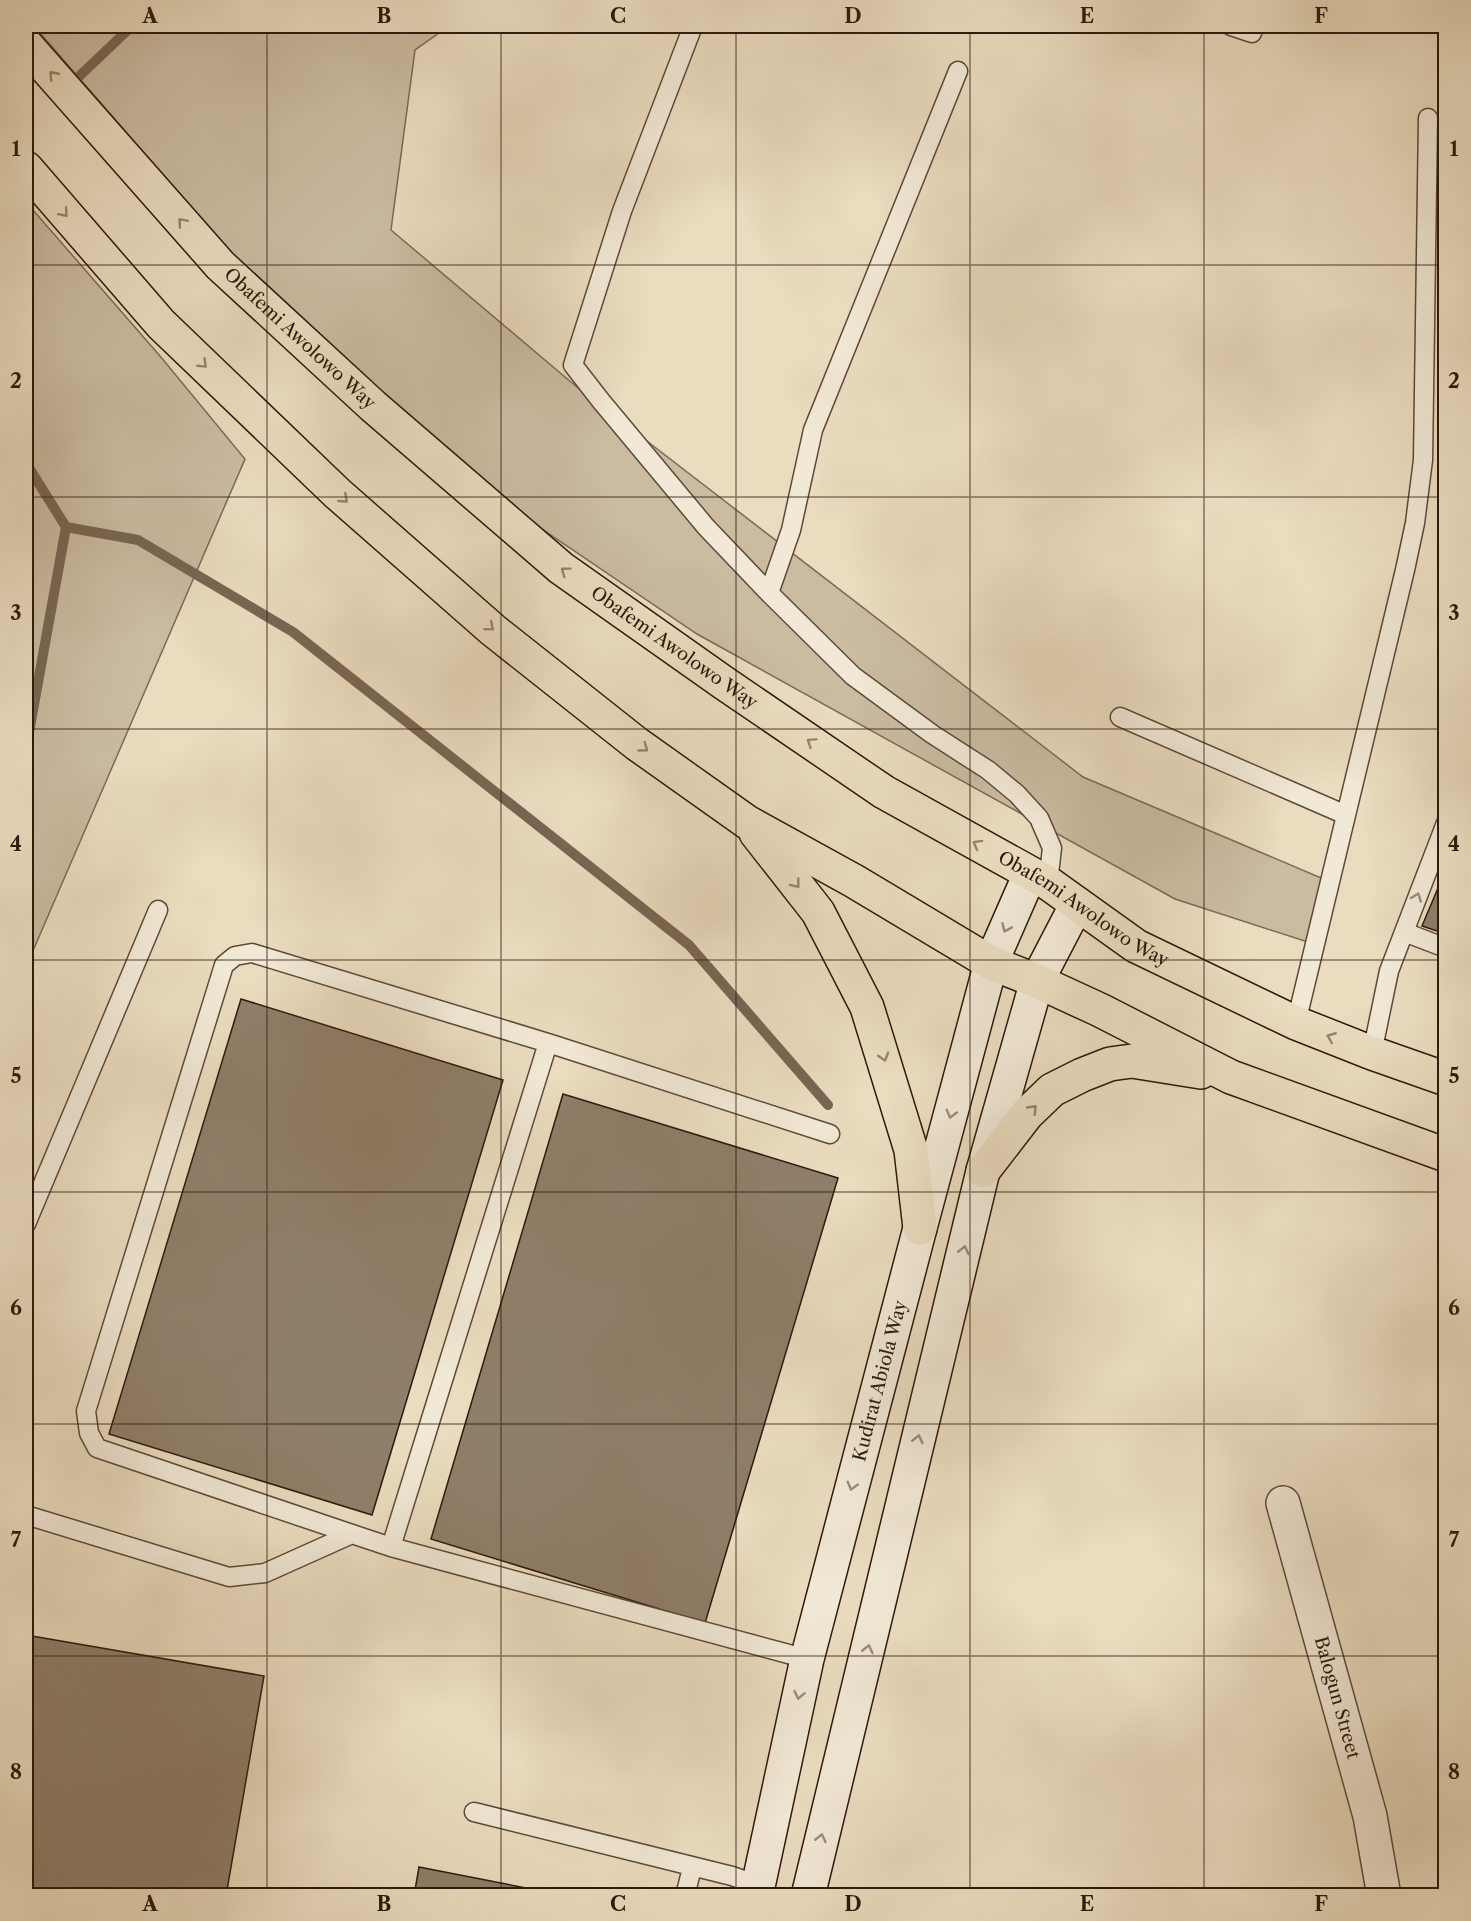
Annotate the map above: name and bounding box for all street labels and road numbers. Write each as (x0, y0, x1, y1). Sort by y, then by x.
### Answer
street label: Obafemi Awolowo Way (219, 263, 381, 415)
street label: Obafemi Awolowo Way (587, 582, 763, 714)
street label: Obafemi Awolowo Way (994, 846, 1173, 971)
street label: Kudirat Abiola Way (848, 1297, 912, 1464)
street label: Balogun Street (1310, 1634, 1365, 1762)

